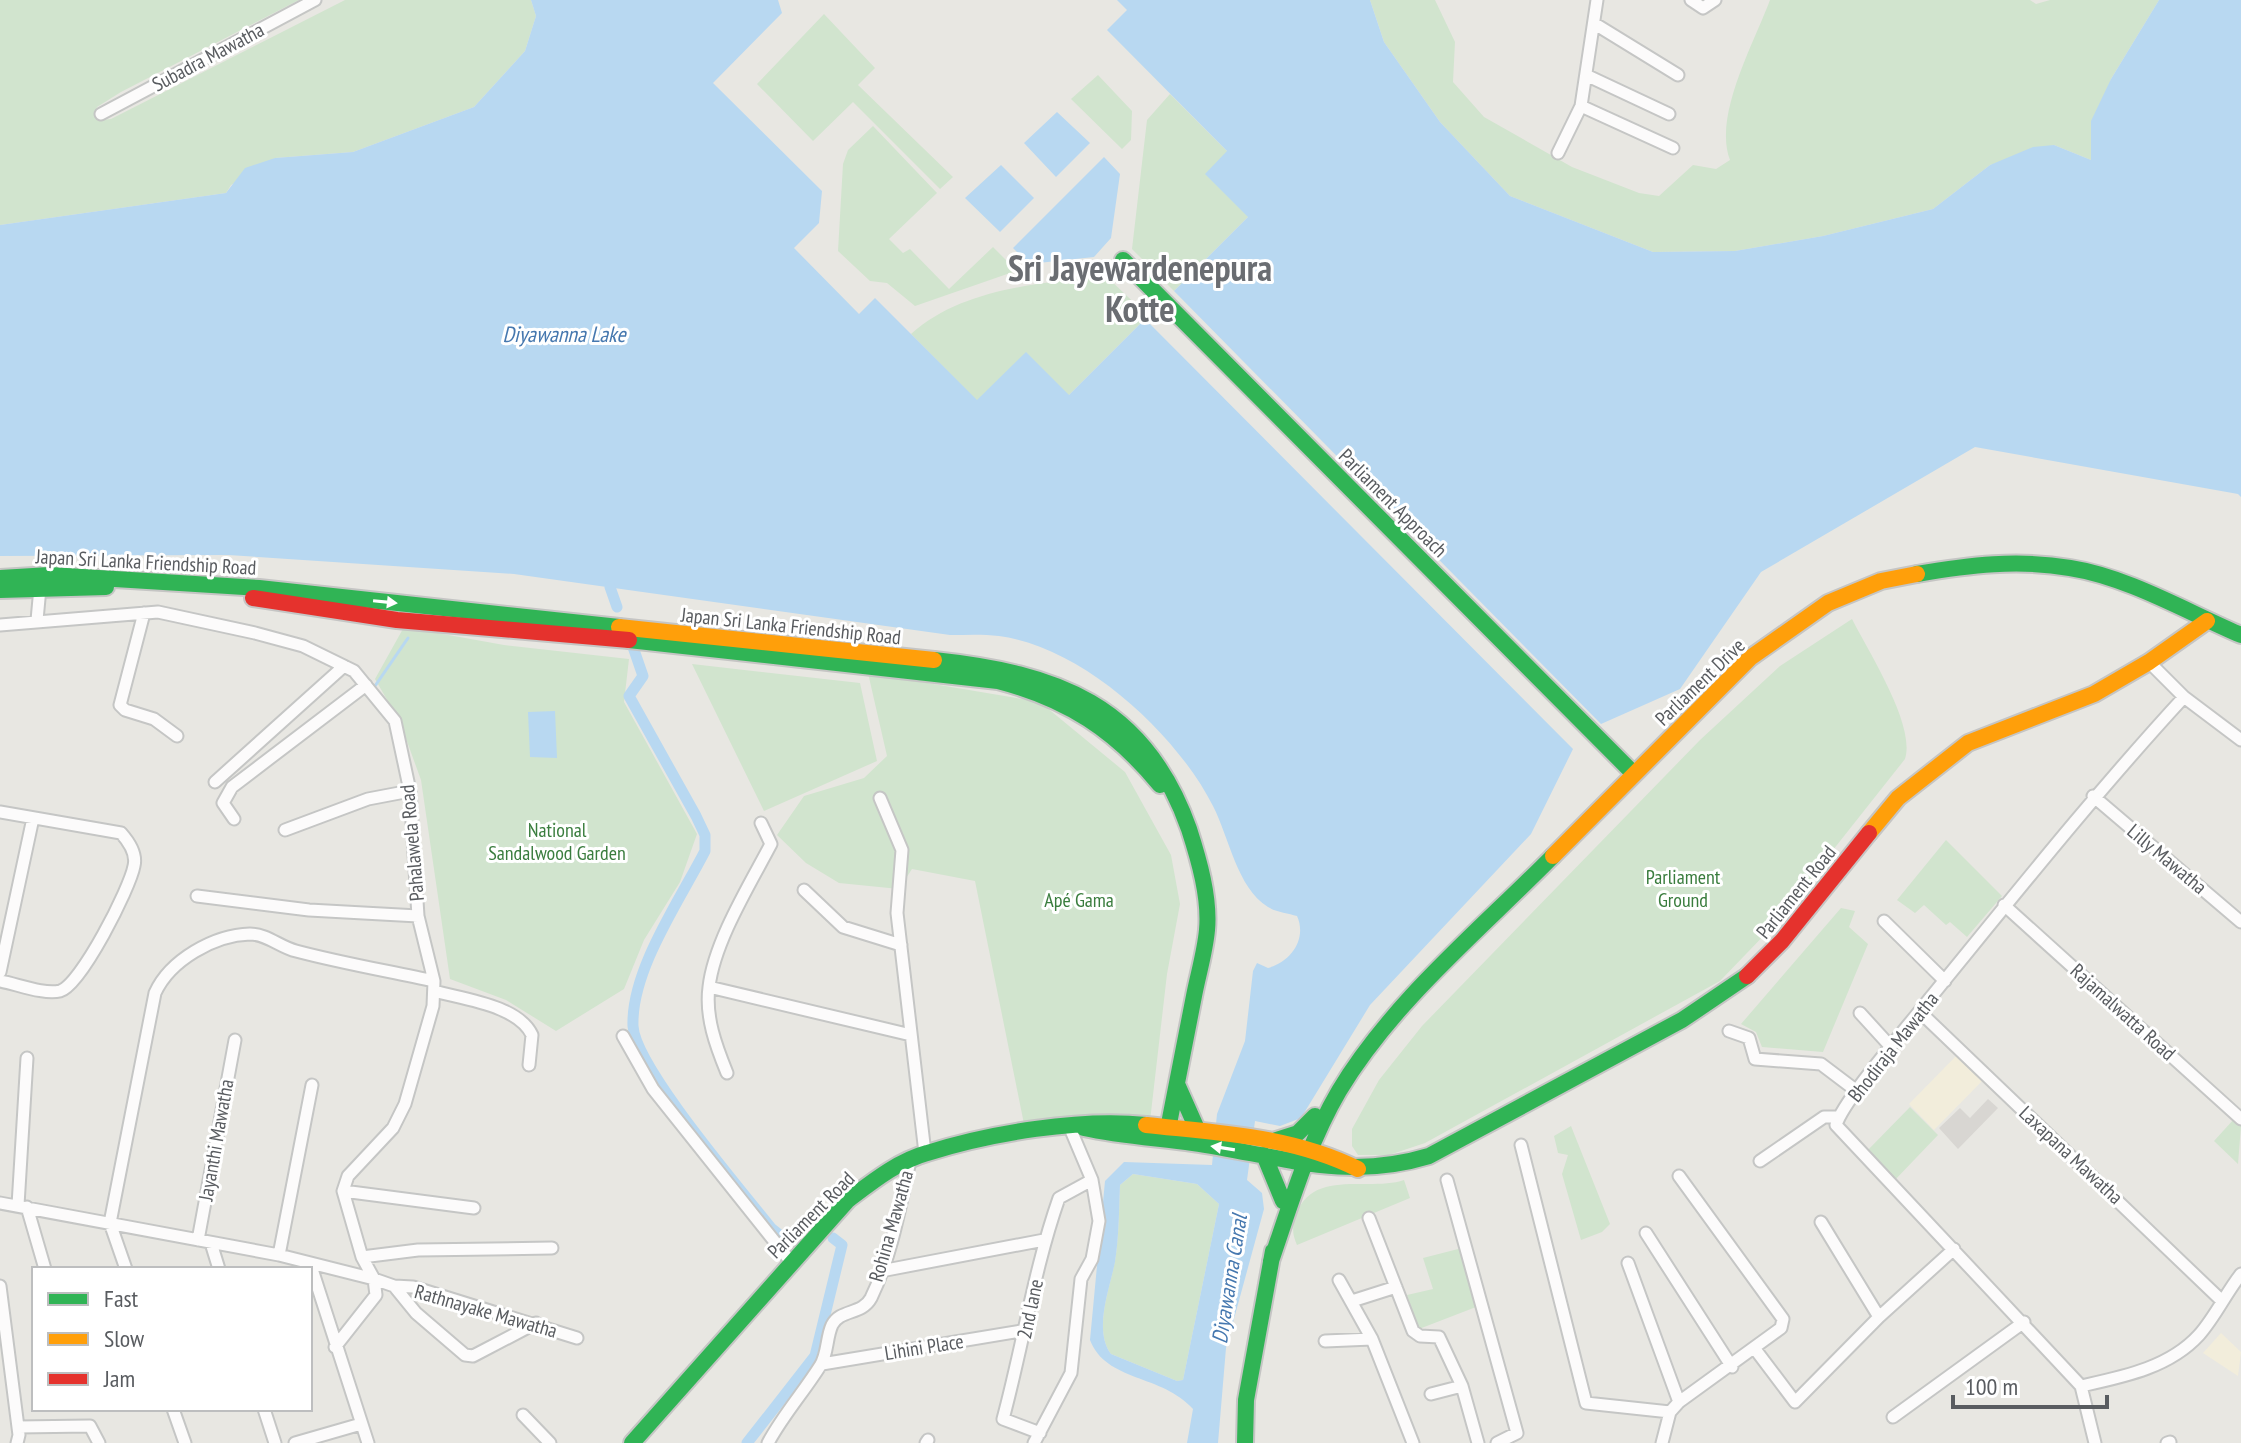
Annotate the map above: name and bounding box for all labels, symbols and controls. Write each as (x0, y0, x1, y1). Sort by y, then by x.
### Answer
street label: Subadra Mawatha (148, 17, 268, 97)
district label: Sri Jayewardenepura Kotte (1008, 244, 1272, 332)
water label: Diyawanna Lake (503, 320, 627, 348)
street label: Parliament Approach (1333, 443, 1453, 563)
street label: Japan Sri Lanka Friendship Road (34, 543, 257, 581)
one-way arrow (372, 596, 397, 609)
street label: Japan Sri Lanka Friendship Road (679, 601, 902, 650)
street label: Parliament Drive (1650, 633, 1750, 731)
street label: Pahalawela Road (394, 784, 430, 902)
park label: National Sandalwood Garden (488, 817, 626, 866)
street label: Lilly Mawatha (2122, 818, 2212, 900)
street label: Parliament Road (1750, 840, 1842, 944)
park label: Parliament Ground (1646, 864, 1721, 913)
park label: Apé Gama (1044, 887, 1114, 913)
street label: Rajamalwatta Road (2065, 958, 2181, 1066)
street label: Bhodiraja Mawatha (1842, 987, 1944, 1107)
street label: Jayanthi Mawatha (192, 1077, 239, 1204)
street label: Laxapana Mawatha (2014, 1100, 2128, 1210)
one-way arrow (1210, 1141, 1235, 1154)
street label: Parliament Road (762, 1166, 860, 1264)
street label: Rohina Mawatha (863, 1167, 919, 1285)
water label: Diyawanna Canal (1205, 1211, 1253, 1345)
legend (32, 1267, 312, 1411)
street label: 2nd lane (1011, 1277, 1049, 1341)
street label: Rathnayake Mawatha (412, 1278, 560, 1344)
text: Fast (104, 1283, 139, 1314)
text: Slow (104, 1323, 145, 1354)
street label: Lihini Place (883, 1328, 965, 1366)
scale bar (1953, 1359, 2107, 1409)
text: Jam (103, 1363, 135, 1394)
text: 100 m (1965, 1371, 2018, 1402)

